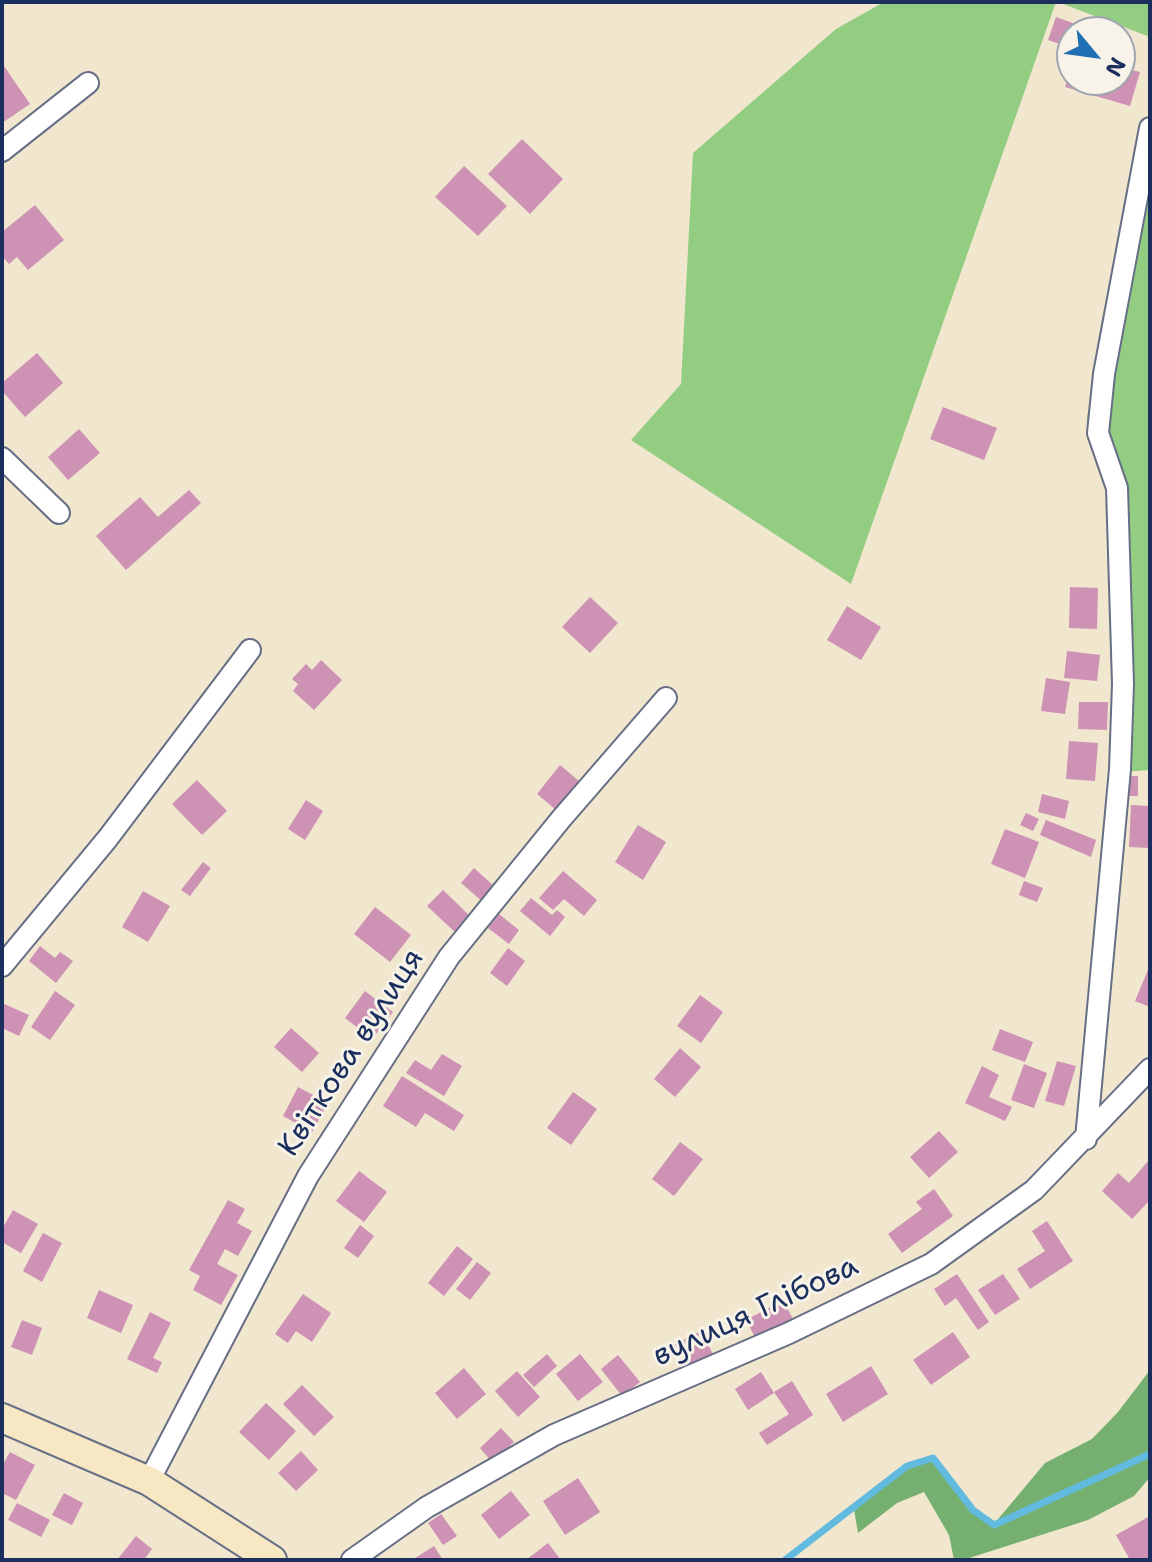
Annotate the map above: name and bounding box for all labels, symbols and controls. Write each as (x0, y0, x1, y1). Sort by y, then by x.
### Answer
north arrow (1056, 16, 1136, 96)
text: N (1099, 52, 1133, 82)
street label: Квіткова вулиця (272, 943, 432, 1163)
street label: вулиця Глібова (648, 1249, 864, 1375)

